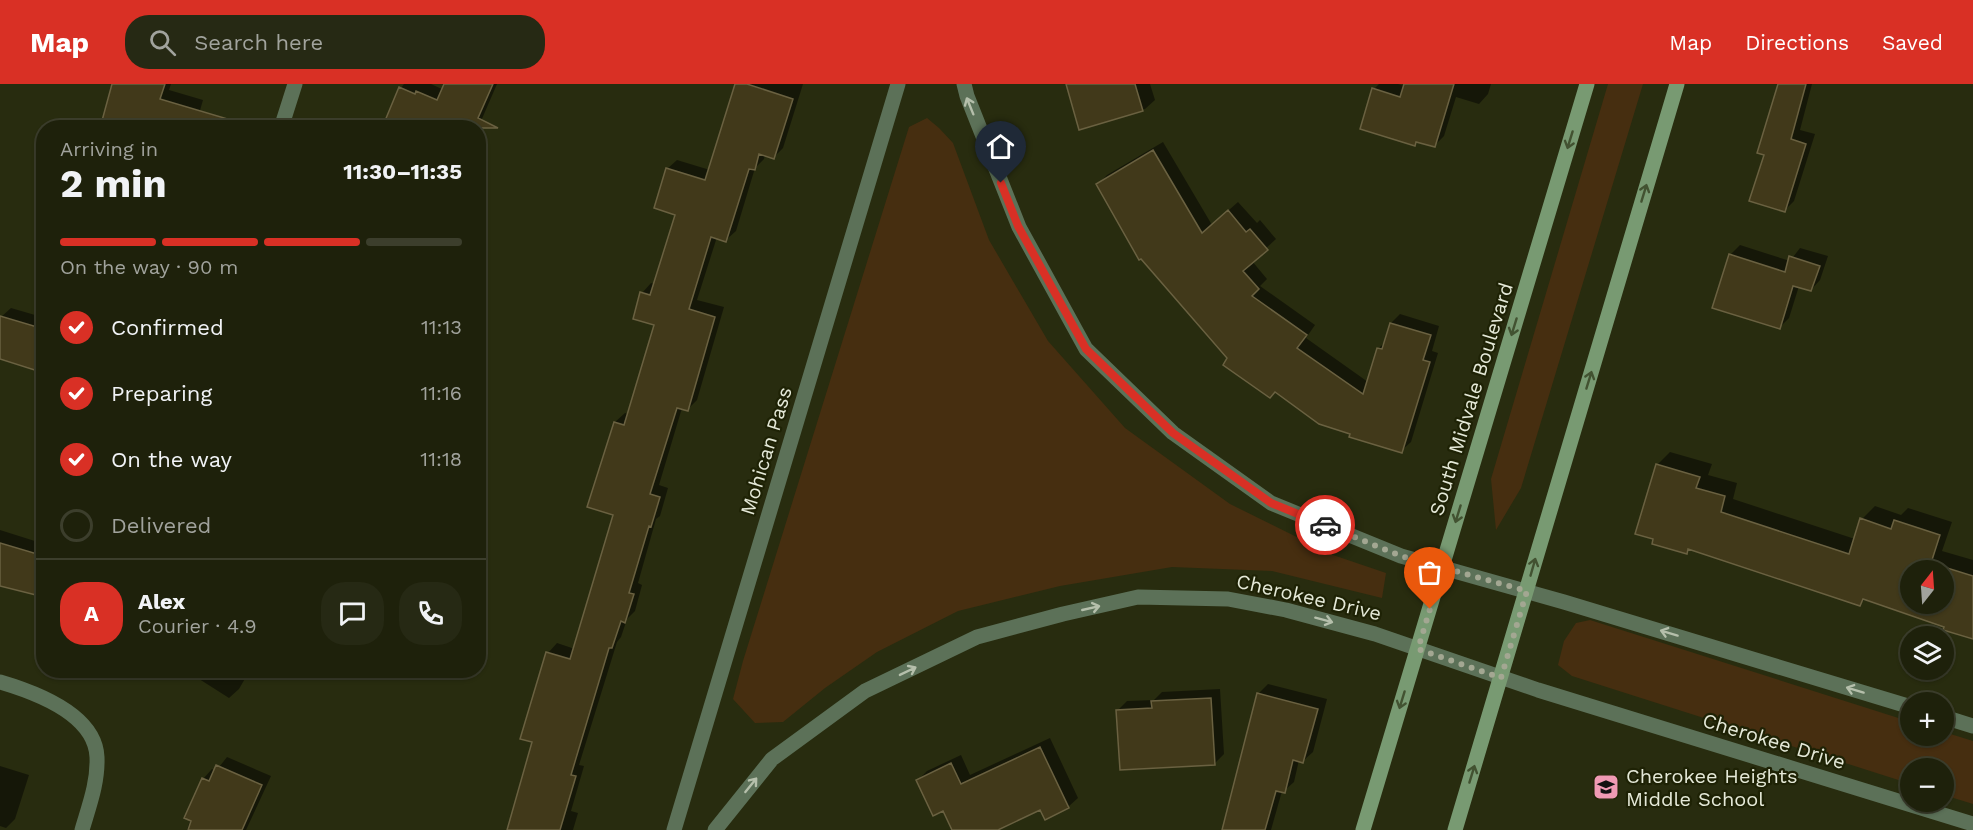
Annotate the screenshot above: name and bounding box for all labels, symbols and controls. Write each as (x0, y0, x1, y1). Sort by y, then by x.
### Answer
search box (125, 15, 545, 69)
text: Map (30, 26, 89, 59)
icon: search (146, 26, 179, 59)
text: Search here (194, 30, 323, 55)
text: Map (1669, 30, 1712, 55)
text: Directions (1745, 30, 1849, 55)
text: Saved (1882, 30, 1943, 55)
one-way arrow (964, 97, 975, 116)
pin (975, 121, 1026, 183)
icon: home (984, 130, 1017, 163)
one-way arrow (1564, 130, 1575, 149)
text: Arriving in (60, 137, 158, 161)
text: 11:30–11:35 (343, 159, 462, 184)
text: 2 min (60, 161, 167, 206)
one-way arrow (1639, 184, 1650, 203)
text: On the way · 90 m (60, 255, 238, 279)
street label: South Midvale Boulevard (1424, 280, 1518, 518)
icon: check (60, 311, 93, 344)
text: Confirmed (111, 315, 224, 340)
text: 11:13 (421, 315, 462, 339)
one-way arrow (1508, 317, 1519, 336)
one-way arrow (1584, 371, 1595, 390)
icon: check (60, 377, 93, 410)
text: Preparing (111, 381, 212, 406)
text: 11:16 (421, 381, 462, 405)
street label: Mohican Pass (735, 384, 797, 518)
icon: check (60, 443, 93, 476)
text: On the way (111, 447, 232, 472)
text: 11:18 (420, 447, 462, 471)
courier (1295, 495, 1355, 555)
one-way arrow (1452, 504, 1463, 523)
icon: car (1309, 509, 1342, 542)
text: Delivered (111, 513, 211, 538)
pin (1404, 547, 1455, 609)
icon: bag (1413, 556, 1446, 589)
one-way arrow (1528, 558, 1540, 577)
north arrow (1900, 560, 1954, 614)
map controls (1900, 560, 1954, 812)
street label: Cherokee Drive (1234, 569, 1384, 625)
button: chat (321, 582, 384, 645)
button: phone (399, 582, 462, 645)
text: Alex (138, 589, 185, 614)
text: A (84, 601, 99, 626)
one-way arrow (1081, 601, 1100, 613)
text: Courier · 4.9 (138, 614, 257, 638)
one-way arrow (1315, 615, 1334, 627)
button: layers (1900, 626, 1954, 680)
one-way arrow (1659, 627, 1678, 638)
one-way arrow (898, 664, 916, 676)
one-way arrow (1846, 684, 1865, 695)
one-way arrow (1396, 690, 1407, 709)
button: + (1900, 692, 1954, 746)
street label: Cherokee Drive (1700, 708, 1848, 774)
button: − (1900, 758, 1954, 812)
place label: Cherokee Heights Middle School (1626, 764, 1798, 811)
one-way arrow (1467, 765, 1478, 784)
school or university icon: Cherokee Heights Middle School (1591, 772, 1621, 802)
one-way arrow (745, 777, 758, 793)

